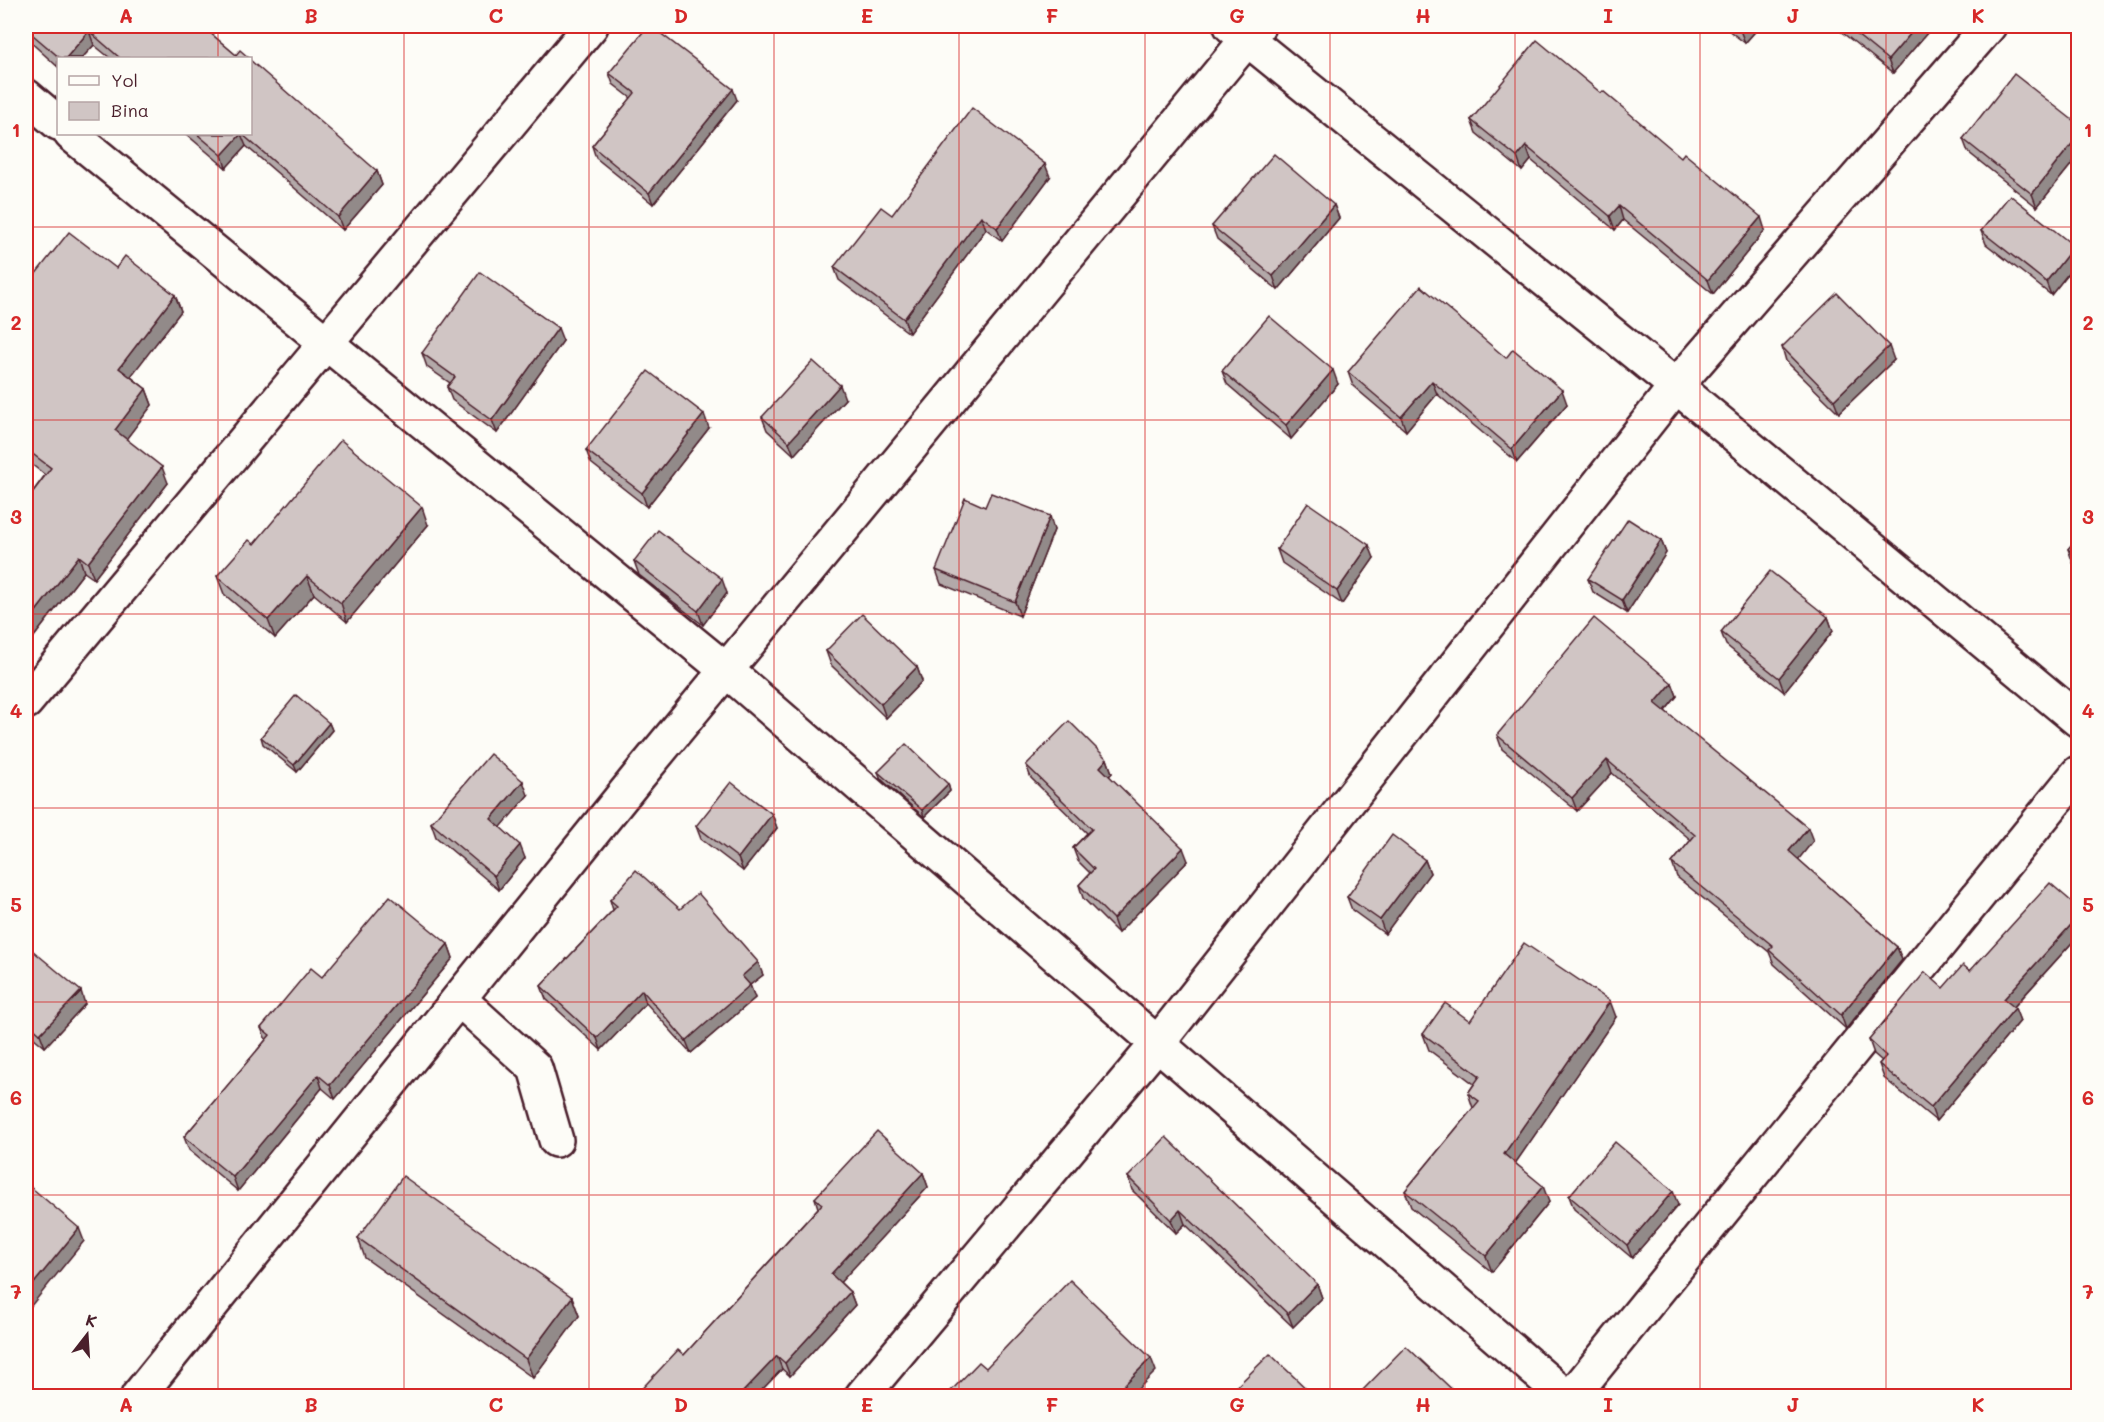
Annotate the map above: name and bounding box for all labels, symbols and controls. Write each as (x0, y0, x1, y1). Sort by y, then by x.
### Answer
text: A (119, 2, 133, 28)
text: B (304, 2, 318, 28)
text: C (489, 2, 504, 28)
text: D (674, 2, 688, 28)
text: E (861, 2, 873, 28)
text: F (1046, 2, 1059, 28)
text: G (1229, 2, 1245, 28)
text: H (1415, 2, 1431, 28)
text: I (1603, 2, 1613, 28)
text: J (1786, 2, 1800, 28)
text: K (1971, 2, 1985, 28)
legend (57, 57, 252, 135)
text: Yol (111, 68, 138, 92)
text: Bina (111, 98, 149, 122)
text: 1 (12, 116, 20, 142)
text: 1 (2084, 116, 2092, 142)
text: 2 (10, 309, 22, 335)
text: 2 (2082, 309, 2094, 335)
text: 3 (10, 503, 22, 529)
text: 3 (2082, 503, 2094, 529)
text: 4 (10, 697, 23, 723)
text: 4 (2082, 697, 2095, 723)
text: 5 (10, 891, 22, 917)
text: 5 (2082, 891, 2094, 917)
text: 6 (10, 1084, 22, 1110)
text: 6 (2082, 1084, 2094, 1110)
text: 7 (10, 1278, 22, 1304)
text: 7 (2082, 1278, 2094, 1304)
north arrow (57, 1305, 117, 1365)
text: K (83, 1309, 100, 1332)
text: A (119, 1391, 133, 1417)
text: B (304, 1391, 318, 1417)
text: C (489, 1391, 504, 1417)
text: D (674, 1391, 688, 1417)
text: E (861, 1391, 873, 1417)
text: F (1046, 1391, 1059, 1417)
text: G (1229, 1391, 1245, 1417)
text: H (1415, 1391, 1431, 1417)
text: I (1603, 1391, 1613, 1417)
text: J (1786, 1391, 1800, 1417)
text: K (1971, 1391, 1985, 1417)

